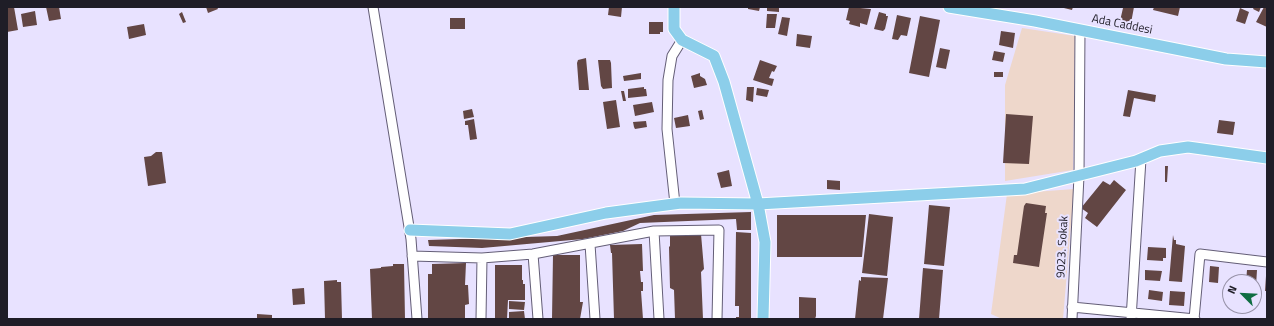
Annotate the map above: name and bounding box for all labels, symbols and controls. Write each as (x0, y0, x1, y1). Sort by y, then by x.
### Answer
street label: Ada Caddesi (1090, 12, 1154, 38)
street label: 9023. Sokak (1054, 215, 1072, 279)
north arrow (1222, 274, 1262, 314)
text: N (1223, 283, 1241, 296)

